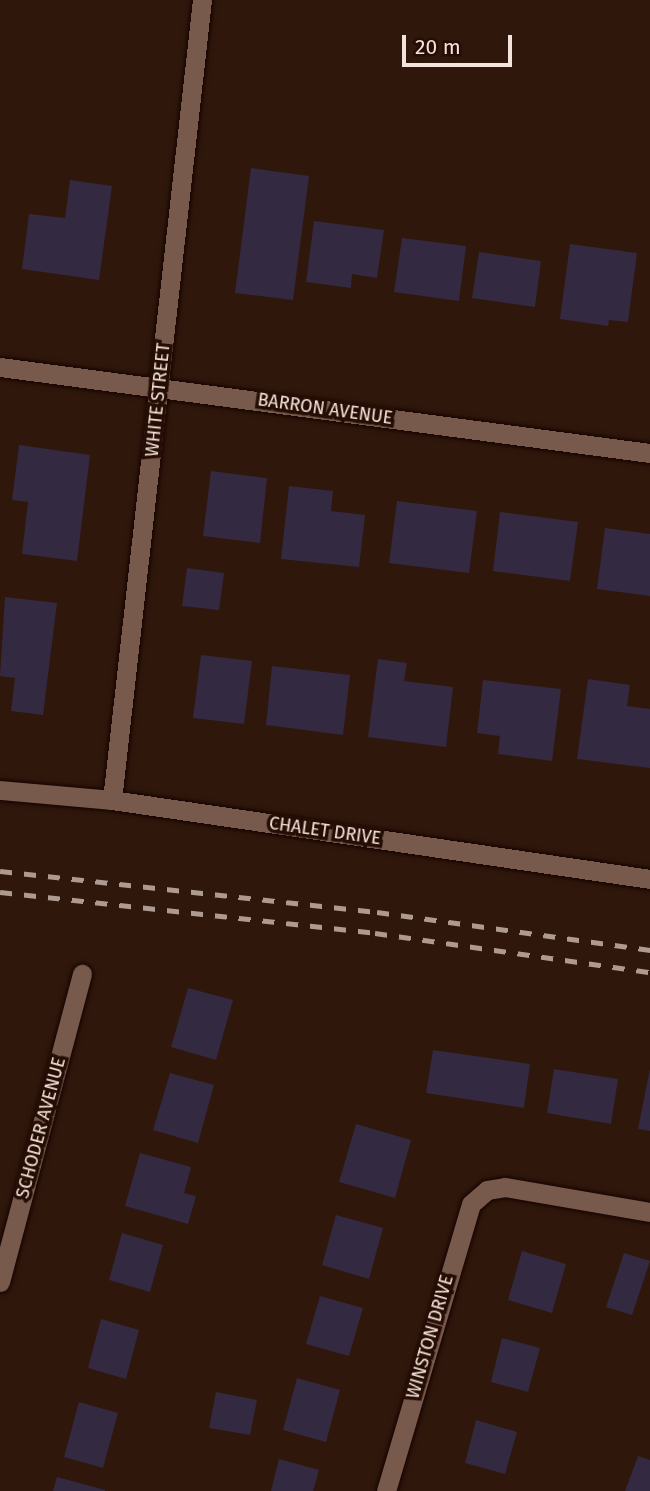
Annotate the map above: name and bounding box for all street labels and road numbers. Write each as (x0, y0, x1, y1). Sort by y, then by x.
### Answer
street label: WHITE STREET (141, 342, 175, 458)
street label: BARRON AVENUE (256, 389, 394, 429)
street label: CHALET DRIVE (268, 812, 382, 850)
street label: SCHODER AVENUE (12, 1055, 70, 1201)
street label: WINSTON DRIVE (402, 1273, 458, 1401)

